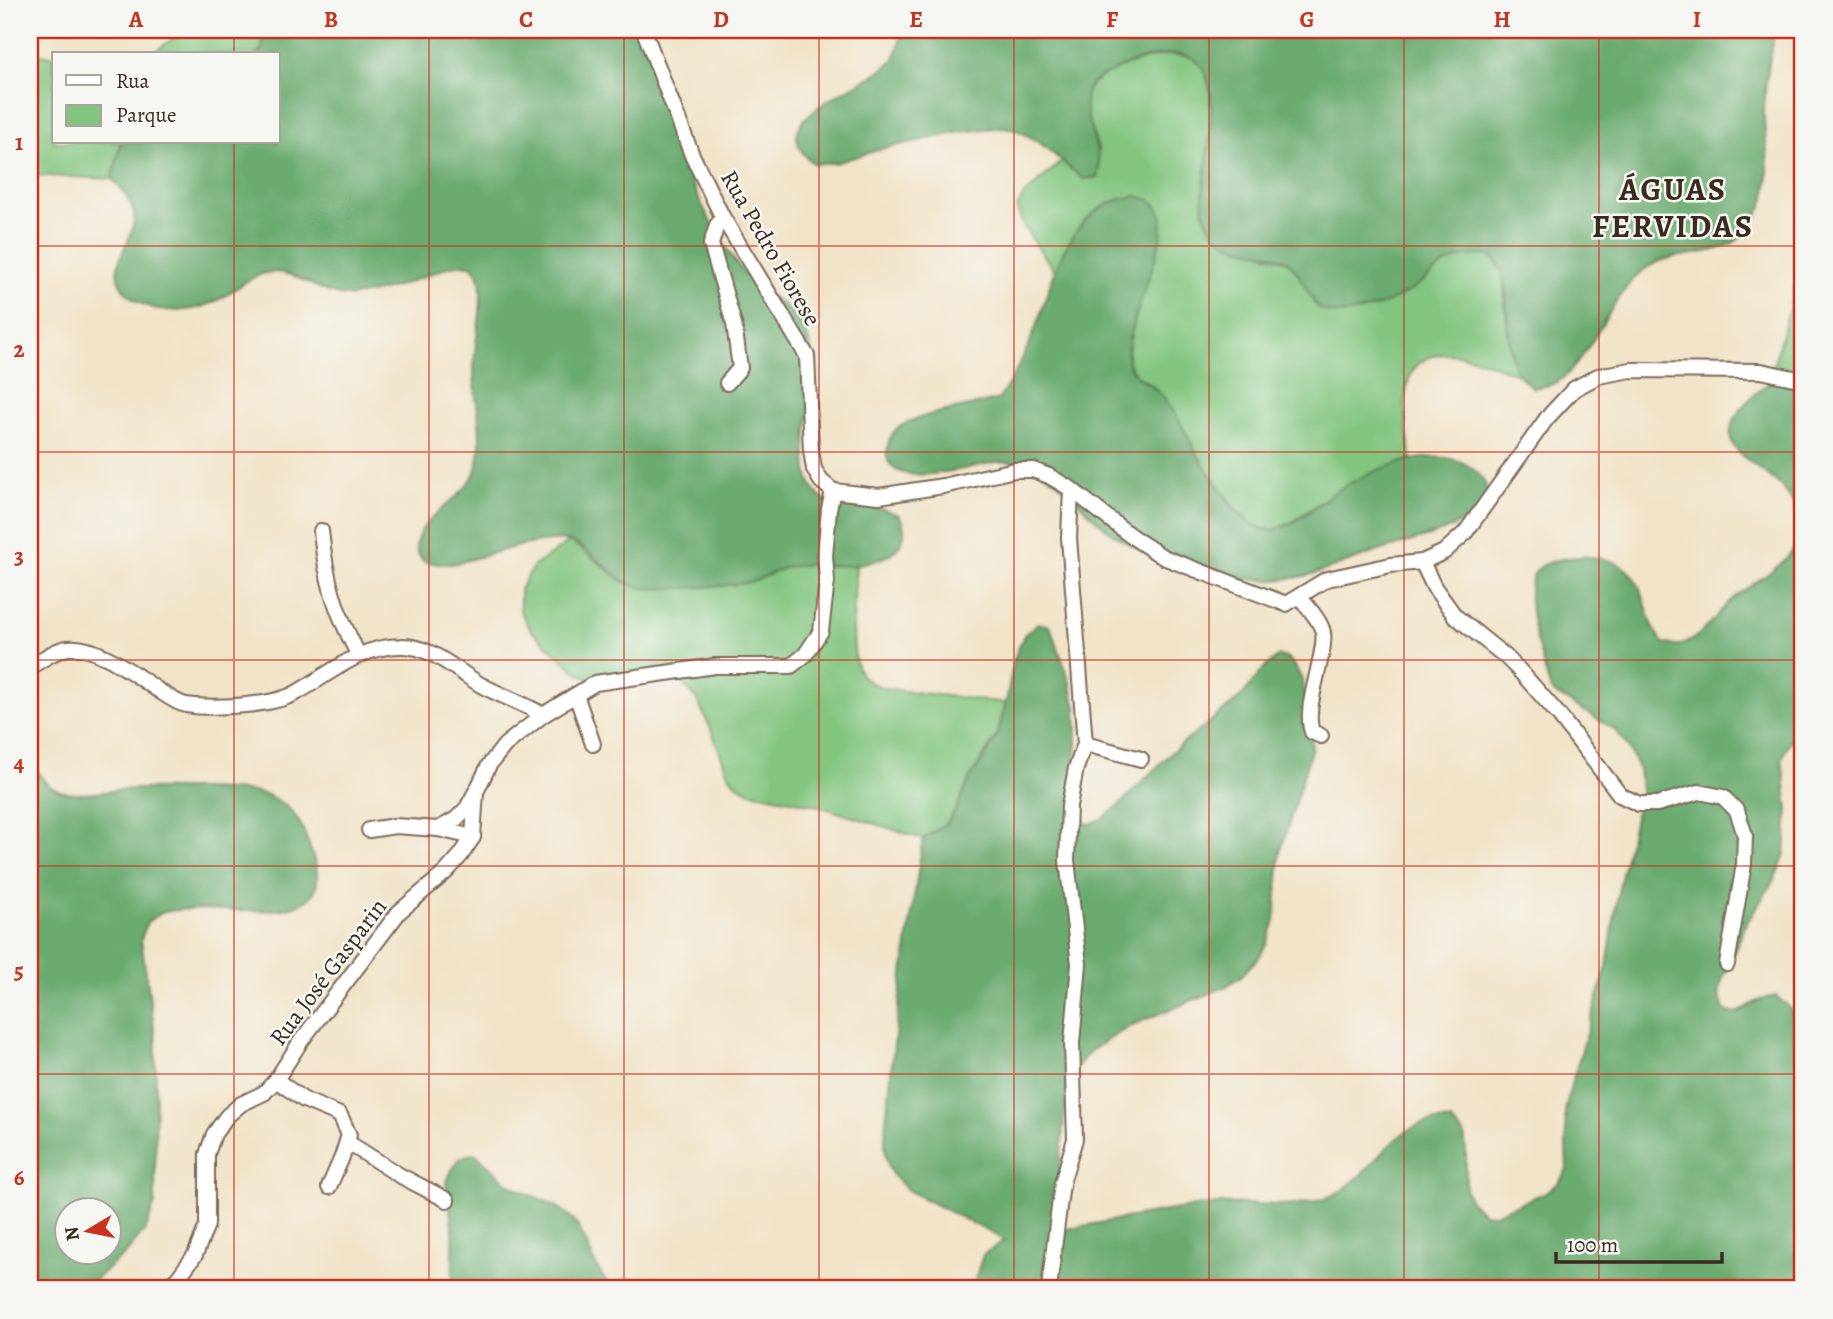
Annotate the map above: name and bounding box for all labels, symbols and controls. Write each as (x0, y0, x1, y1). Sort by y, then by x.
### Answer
text: A (128, 4, 144, 35)
text: B (324, 4, 338, 35)
text: C (519, 4, 533, 35)
text: D (713, 4, 729, 35)
text: E (909, 4, 923, 35)
text: F (1106, 4, 1119, 35)
text: G (1299, 4, 1315, 35)
text: H (1493, 4, 1511, 35)
text: I (1693, 4, 1701, 35)
legend (52, 52, 280, 144)
text: Rua (116, 67, 150, 95)
text: Parque (116, 101, 176, 129)
text: 1 (15, 127, 23, 158)
street label: Rua Pedro Fiorese (713, 164, 829, 332)
district label: ÁGUAS FERVIDAS (1592, 167, 1754, 248)
text: 2 (13, 334, 25, 365)
text: 3 (14, 541, 24, 572)
text: 4 (14, 748, 25, 779)
street label: Rua José Gasparin (262, 892, 394, 1052)
text: 5 (14, 955, 24, 986)
text: 6 (14, 1162, 25, 1193)
north arrow (52, 1196, 122, 1266)
scale bar (1556, 1221, 1723, 1265)
text: N (58, 1225, 86, 1243)
text: 100 m (1567, 1231, 1618, 1259)

